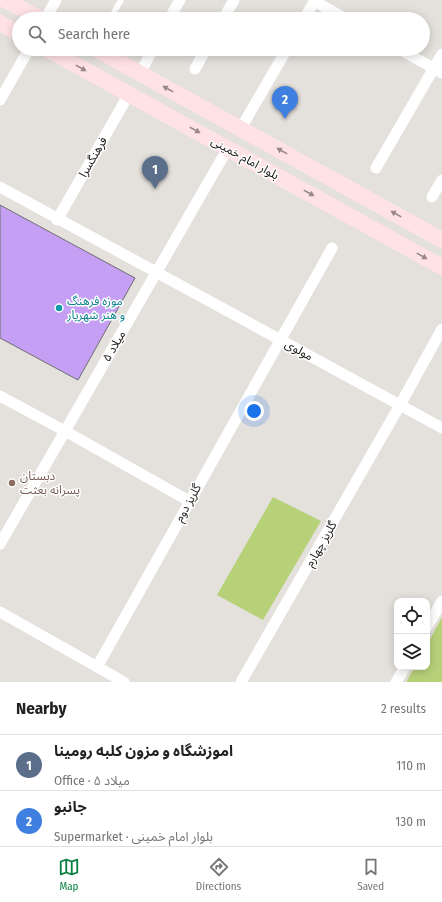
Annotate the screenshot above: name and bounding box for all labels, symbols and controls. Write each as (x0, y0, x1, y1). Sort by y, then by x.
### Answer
search box (12, 12, 430, 56)
icon: search (26, 23, 48, 45)
text: Search here (58, 25, 130, 43)
one-way arrow (75, 64, 87, 71)
one-way arrow (162, 85, 174, 92)
pin: 2 (272, 86, 298, 119)
one-way arrow (189, 127, 201, 133)
street label: فرهنگسرا (76, 134, 110, 180)
street label: بلوار امام خمینی (208, 134, 281, 184)
one-way arrow (276, 148, 288, 155)
pin: 1 (142, 156, 168, 189)
one-way arrow (303, 190, 315, 196)
one-way arrow (390, 211, 402, 218)
one-way arrow (416, 253, 428, 260)
place label: موزه فرهنگ و هنر شهریار (66, 294, 125, 322)
marker: موزه فرهنگ و هنر شهریار (54, 303, 64, 313)
street label: میلاد ۵ (100, 328, 128, 364)
street label: مولوی (283, 337, 315, 363)
your location (244, 401, 264, 421)
place label: دبستان پسرانه بعثت (20, 469, 80, 498)
marker: دبستان پسرانه بعثت (7, 478, 17, 488)
street label: گلریز دوم (172, 481, 206, 525)
street label: گلریز چهارم (302, 518, 342, 570)
map controls (394, 598, 430, 670)
button: locate (394, 598, 430, 634)
button: layers (394, 634, 430, 670)
text: Nearby (16, 698, 67, 719)
text: 2 results (381, 701, 426, 716)
text: اموزشگاه و مزون کلبه رومینا (54, 742, 233, 760)
text: 1 (26, 758, 32, 773)
text: 110 m (396, 758, 426, 773)
text: Office · میلاد ۵ (54, 773, 130, 788)
text: جانبو (54, 798, 87, 816)
text: 2 (26, 814, 32, 829)
text: 130 m (395, 814, 426, 829)
text: Supermarket · بلوار امام خمینی (54, 829, 213, 844)
tab: Map (58, 856, 80, 893)
tab: Directions (196, 856, 241, 893)
tab: Saved (357, 856, 384, 893)

